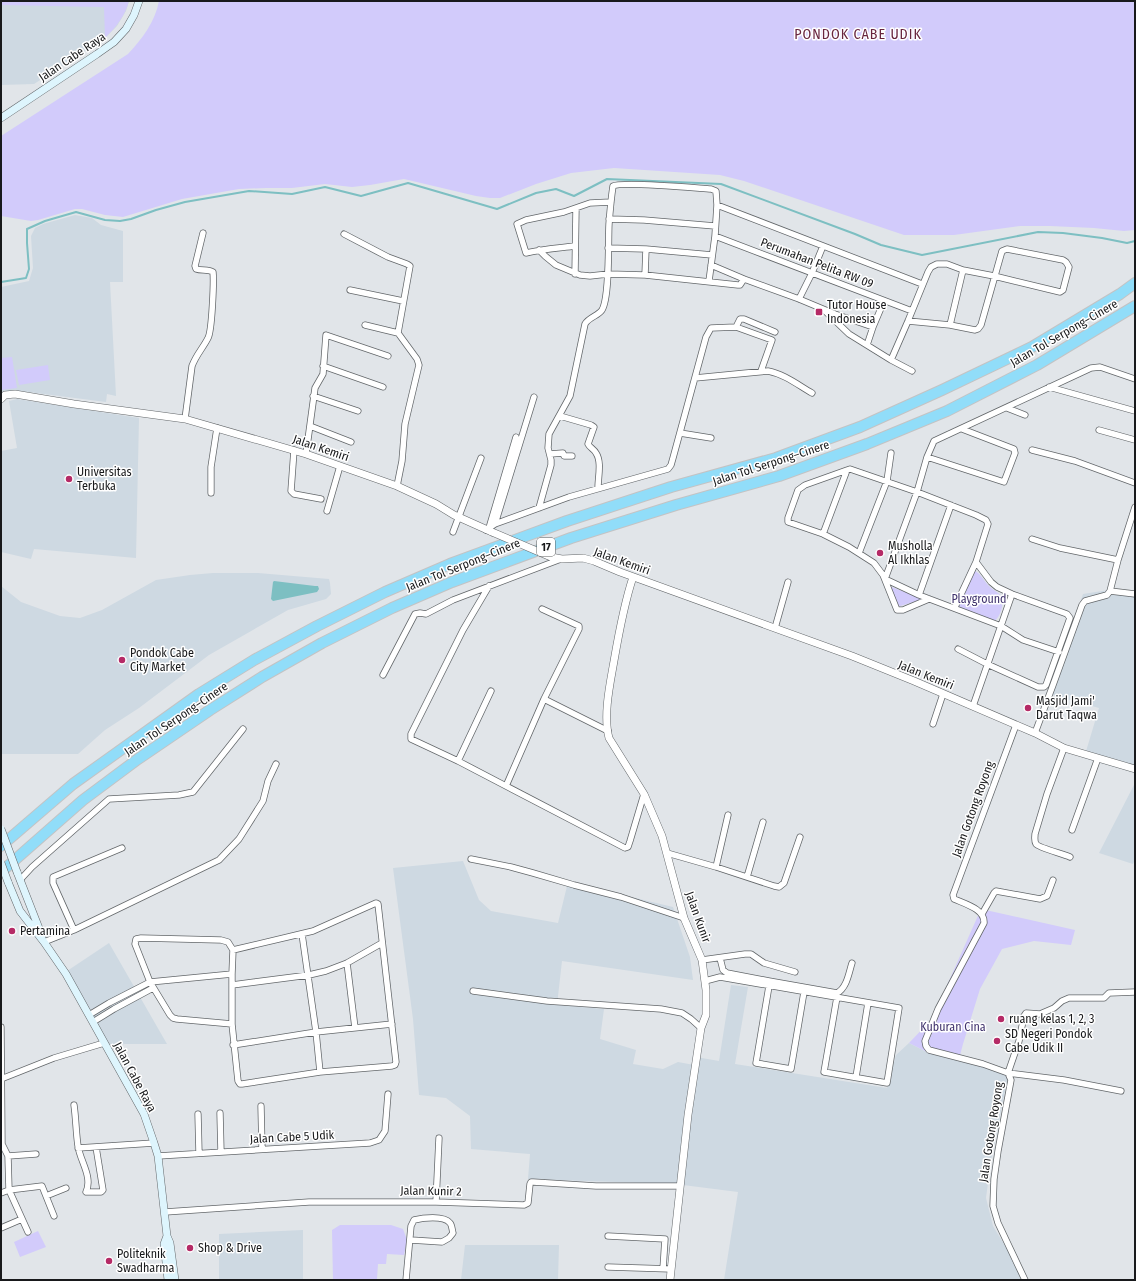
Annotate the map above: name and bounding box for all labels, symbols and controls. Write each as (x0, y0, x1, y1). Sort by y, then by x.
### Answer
district label: PONDOK CABE UDIK (794, 26, 922, 43)
street label: Jalan Cabe Raya (36, 30, 108, 84)
street label: Perumahan Pelita RW 09 (759, 235, 876, 291)
street label: Jalan Tol Serpong–Cinere (1008, 296, 1120, 370)
place label: Tutor House Indonesia (827, 298, 886, 326)
marker: Tutor House Indonesia (814, 307, 824, 317)
street label: Jalan Kemiri (291, 432, 351, 464)
street label: Jalan Tol Serpong–Cinere (711, 438, 831, 488)
place label: Universitas Terbuka (77, 465, 132, 493)
marker: Universitas Terbuka (64, 474, 74, 484)
street label: Jalan Tol Serpong–Cinere (404, 536, 522, 594)
road number: 17 (537, 538, 555, 556)
place label: Musholla Al Ikhlas (888, 539, 933, 567)
street label: Jalan Kemiri (592, 544, 652, 578)
marker: Musholla Al Ikhlas (875, 548, 885, 558)
park label: Playground (951, 592, 1007, 606)
place label: Pondok Cabe City Market (130, 646, 194, 674)
marker: Pondok Cabe City Market (117, 655, 127, 665)
street label: Jalan Kemiri (896, 658, 956, 692)
street label: Jalan Tol Serpong–Cinere (122, 679, 230, 759)
place label: Masjid Jami' Darut Taqwa (1036, 694, 1097, 722)
marker: Masjid Jami' Darut Taqwa (1023, 703, 1033, 713)
street label: Jalan Gotong Royong (949, 759, 997, 859)
street label: Jalan Kunir (682, 890, 714, 945)
place label: Pertamina (20, 924, 70, 938)
marker: Pertamina (7, 926, 17, 936)
place label: ruang kelas 1, 2, 3 (1009, 1012, 1094, 1026)
marker: ruang kelas 1, 2, 3 (996, 1014, 1006, 1024)
park label: Kuburan Cina (920, 1020, 986, 1034)
place label: SD Negeri Pondok Cabe Udik II (1005, 1027, 1093, 1055)
marker: SD Negeri Pondok Cabe Udik II (992, 1036, 1002, 1046)
street label: Jalan Cabe Raya (111, 1040, 159, 1115)
street label: Jalan Gotong Royong (976, 1080, 1006, 1183)
street label: Jalan Cabe 5 Udik (249, 1128, 335, 1146)
street label: Jalan Kunir 2 (400, 1183, 462, 1199)
place label: Shop & Drive (198, 1241, 262, 1255)
marker: Shop & Drive (185, 1243, 195, 1253)
place label: Politeknik Swadharma (117, 1247, 175, 1275)
marker: Politeknik Swadharma (104, 1256, 114, 1266)

